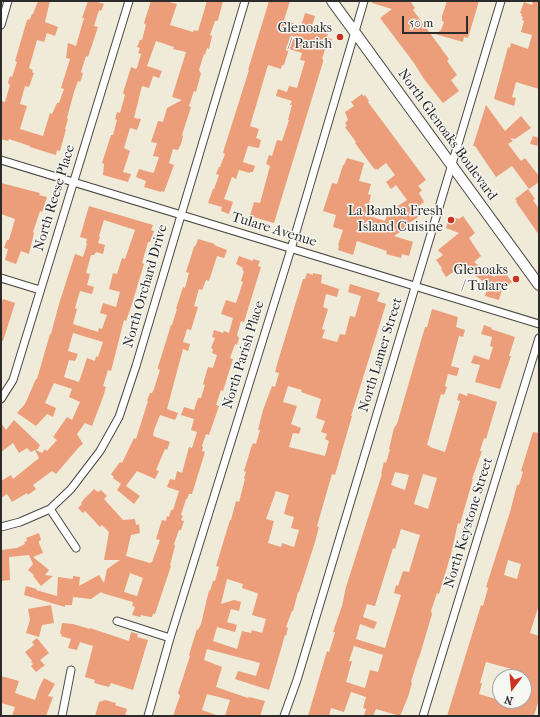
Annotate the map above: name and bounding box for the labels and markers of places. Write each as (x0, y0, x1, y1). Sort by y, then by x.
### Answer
place label: Glenoaks / Parish (277, 21, 332, 54)
marker: Glenoaks / Parish (335, 32, 345, 42)
place label: La Bamba Fresh Island Cuisine (348, 204, 443, 236)
marker: La Bamba Fresh Island Cuisine (446, 215, 456, 225)
place label: Glenoaks / Tulare (453, 263, 508, 296)
marker: Glenoaks / Tulare (511, 274, 521, 284)

